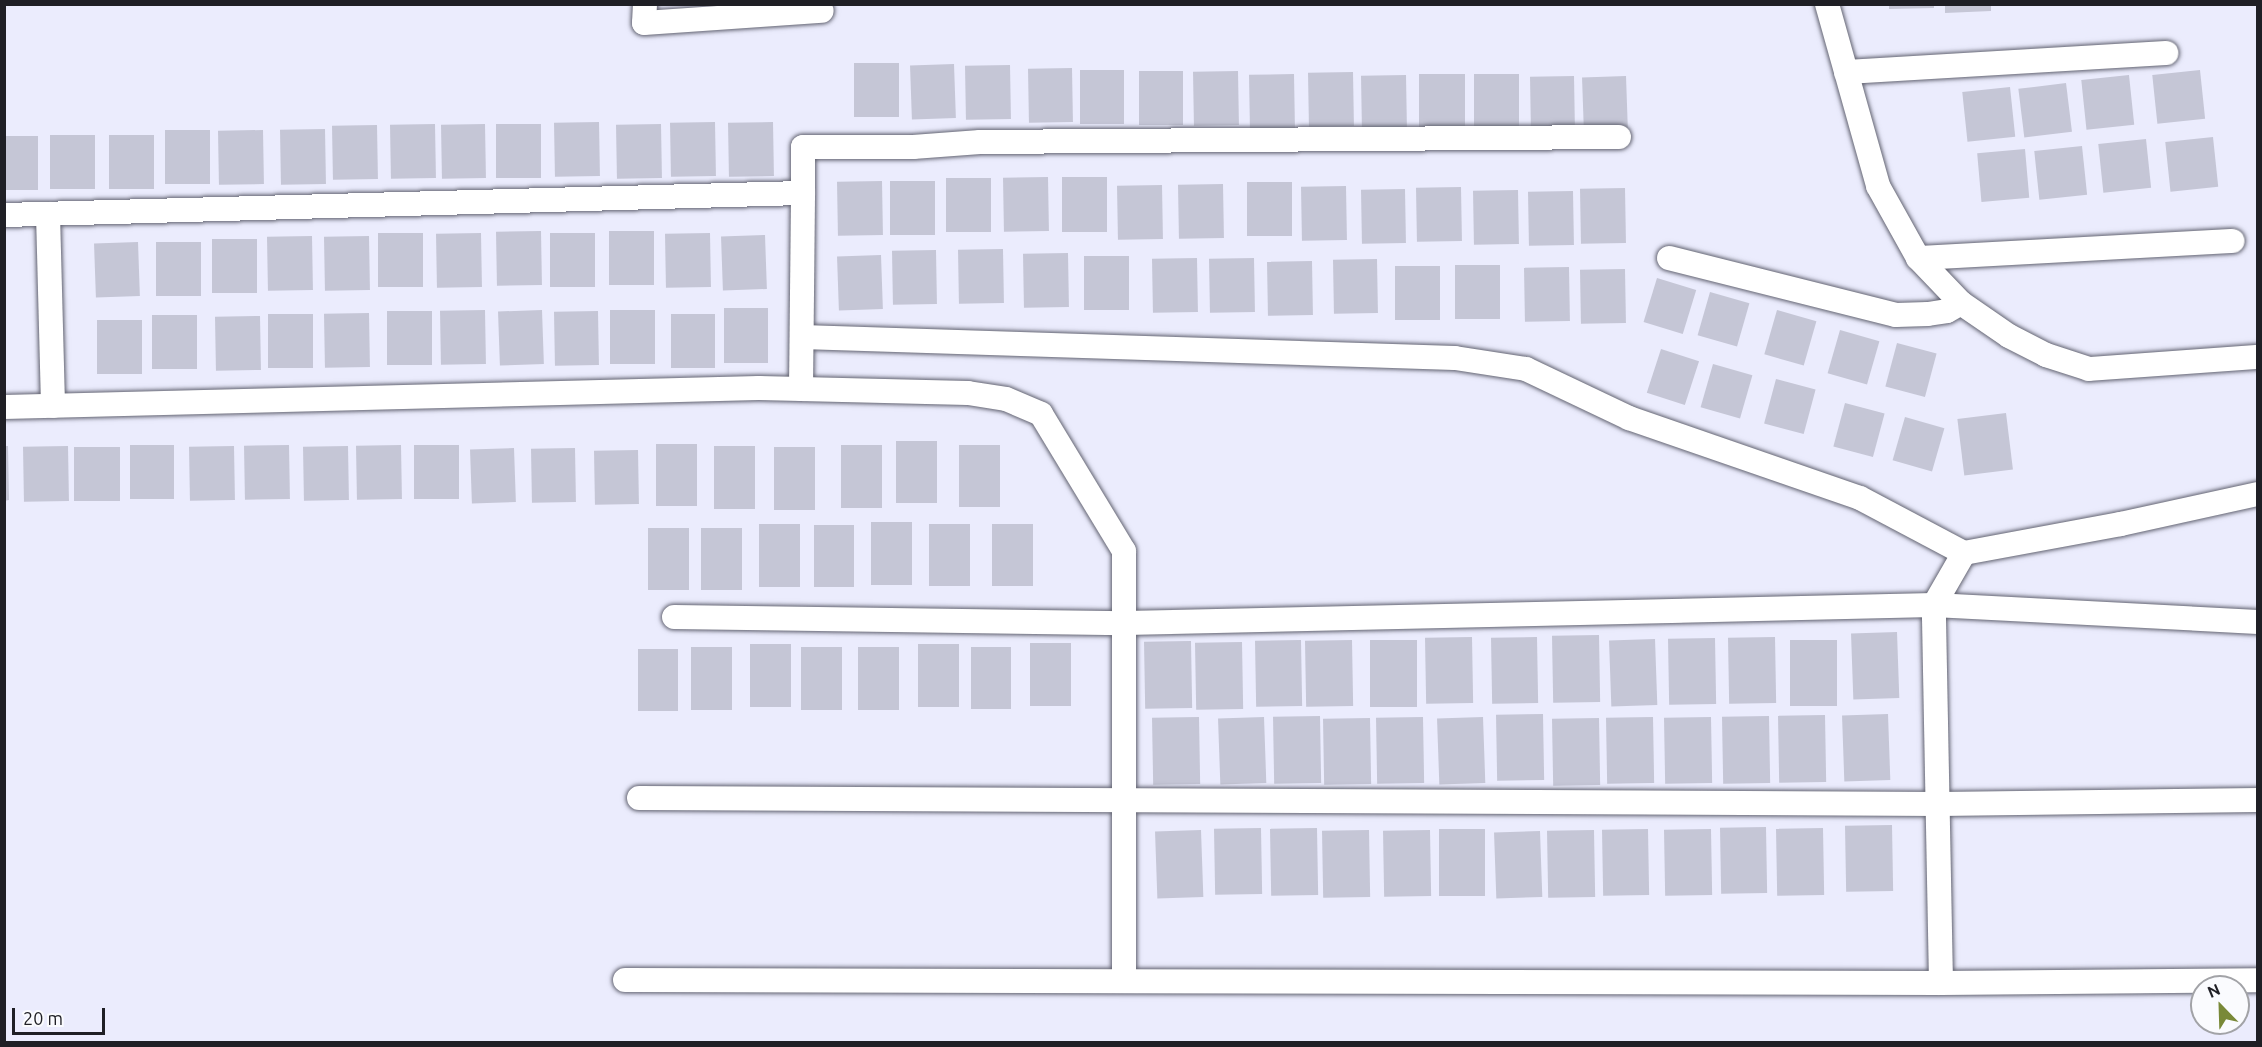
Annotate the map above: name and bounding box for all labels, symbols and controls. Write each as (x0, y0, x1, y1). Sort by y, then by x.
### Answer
north arrow (2190, 975, 2250, 1035)
text: N (2205, 980, 2223, 1001)
scale bar (15, 996, 108, 1034)
text: 20 m (23, 1008, 63, 1028)

